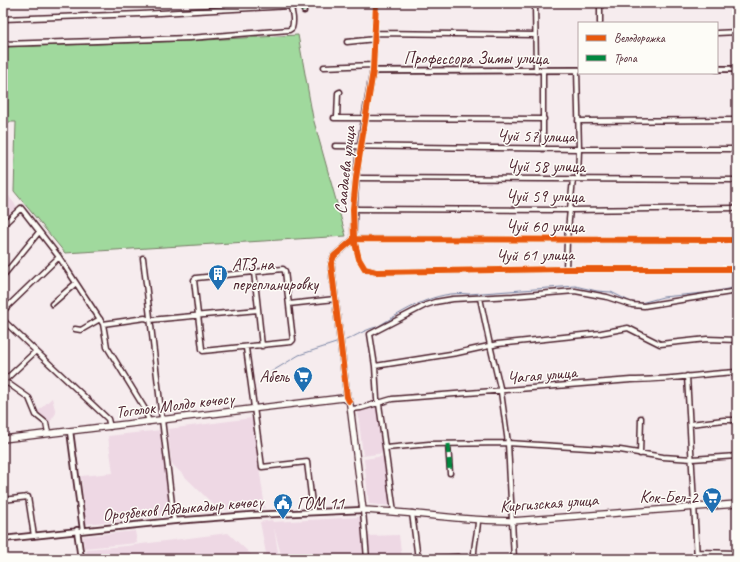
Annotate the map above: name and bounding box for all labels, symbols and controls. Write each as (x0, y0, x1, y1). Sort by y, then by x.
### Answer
legend (578, 22, 718, 74)
text: Велодорожка (614, 30, 666, 46)
street label: Профессора Зимы улица (404, 48, 550, 69)
text: Тропа (614, 50, 638, 66)
street label: Саадаева улица (330, 124, 360, 215)
street label: Чуй 57 улица (497, 125, 577, 147)
street label: Чуй 58 улица (507, 156, 587, 177)
street label: Чуй 59 улица (506, 186, 586, 207)
street label: Чуй 60 улица (506, 216, 586, 237)
street label: Чуй 61 улица (496, 244, 576, 266)
place label: АТЗ на перепланировку (232, 254, 319, 295)
building icon: АТЗ на перепланировку (207, 263, 229, 291)
street label: Чагая улица (506, 361, 580, 389)
supermarket icon: Абель (292, 365, 314, 393)
place label: Абель (259, 366, 291, 387)
street label: Тоголок Молдо көчөсү (115, 387, 237, 423)
supermarket icon: Кок-Бел-2 (701, 486, 723, 514)
place label: Кок-Бел-2 (640, 487, 699, 508)
street label: Киргизская улица (499, 489, 600, 517)
street label: Орозбеков Абдыкадыр көчөсү (102, 490, 266, 526)
public building icon: ГОМ 11 (272, 492, 294, 520)
place label: ГОМ 11 (297, 493, 346, 514)

